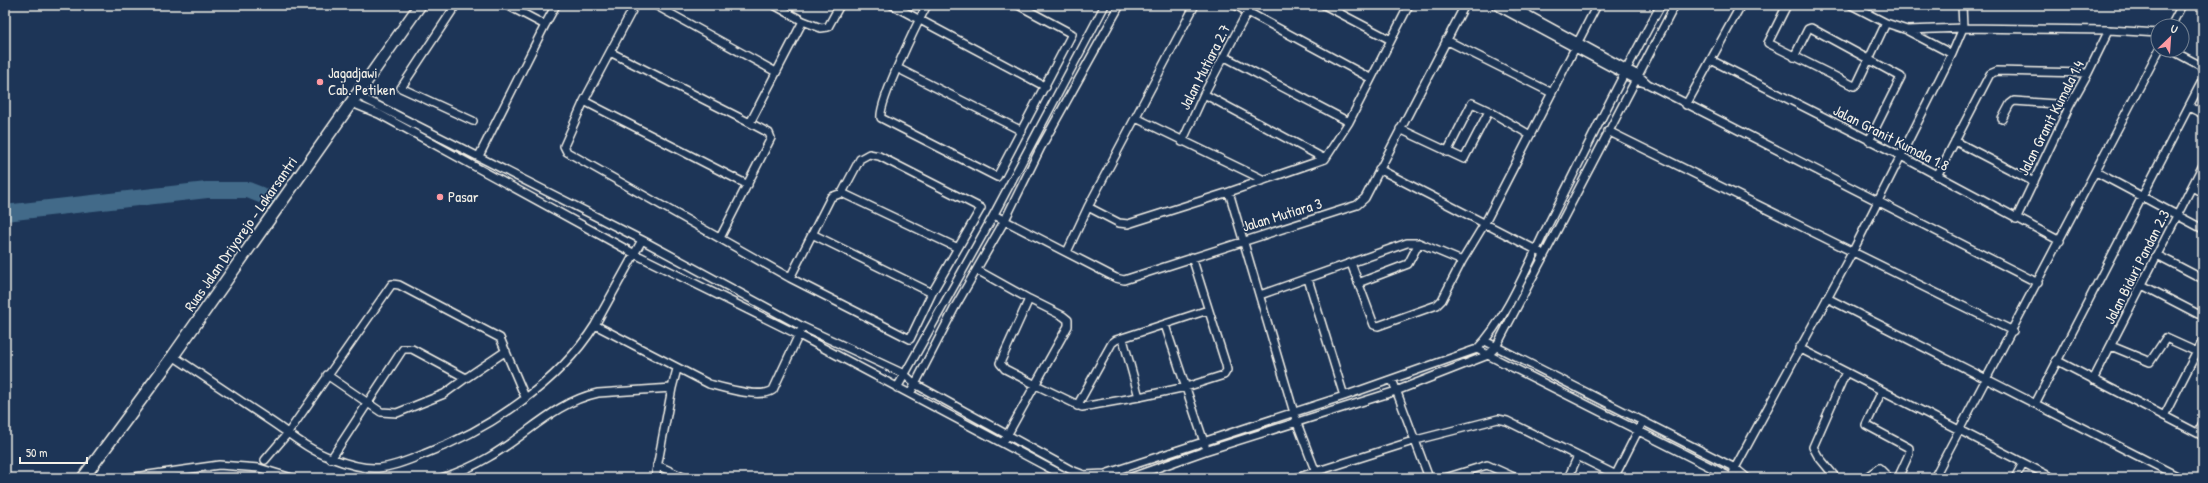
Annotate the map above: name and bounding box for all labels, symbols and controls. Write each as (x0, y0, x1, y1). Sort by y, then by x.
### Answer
north arrow (2150, 18, 2190, 58)
street label: Jalan Mutiara 2.7 (1174, 20, 1235, 113)
text: U (2169, 21, 2180, 37)
street label: Jalan Granit Kumala 1.4 (2012, 56, 2089, 179)
place label: Jagadjawi Cab. Petiken (328, 62, 396, 100)
marker: Jagadjawi Cab. Petiken (315, 77, 325, 87)
street label: Jalan Granit Kumala 1.8 (1830, 99, 1953, 176)
street label: Ruas Jalan Driyorejo - Lakarsantri (179, 152, 302, 315)
place label: Pasar (448, 186, 479, 207)
marker: Pasar (435, 192, 445, 202)
street label: Jalan Mutiara 3 (1239, 192, 1325, 237)
street label: Jalan Biduri Pandan 2.3 (2099, 206, 2175, 328)
scale bar (20, 439, 87, 465)
text: 50 m (26, 444, 47, 461)

